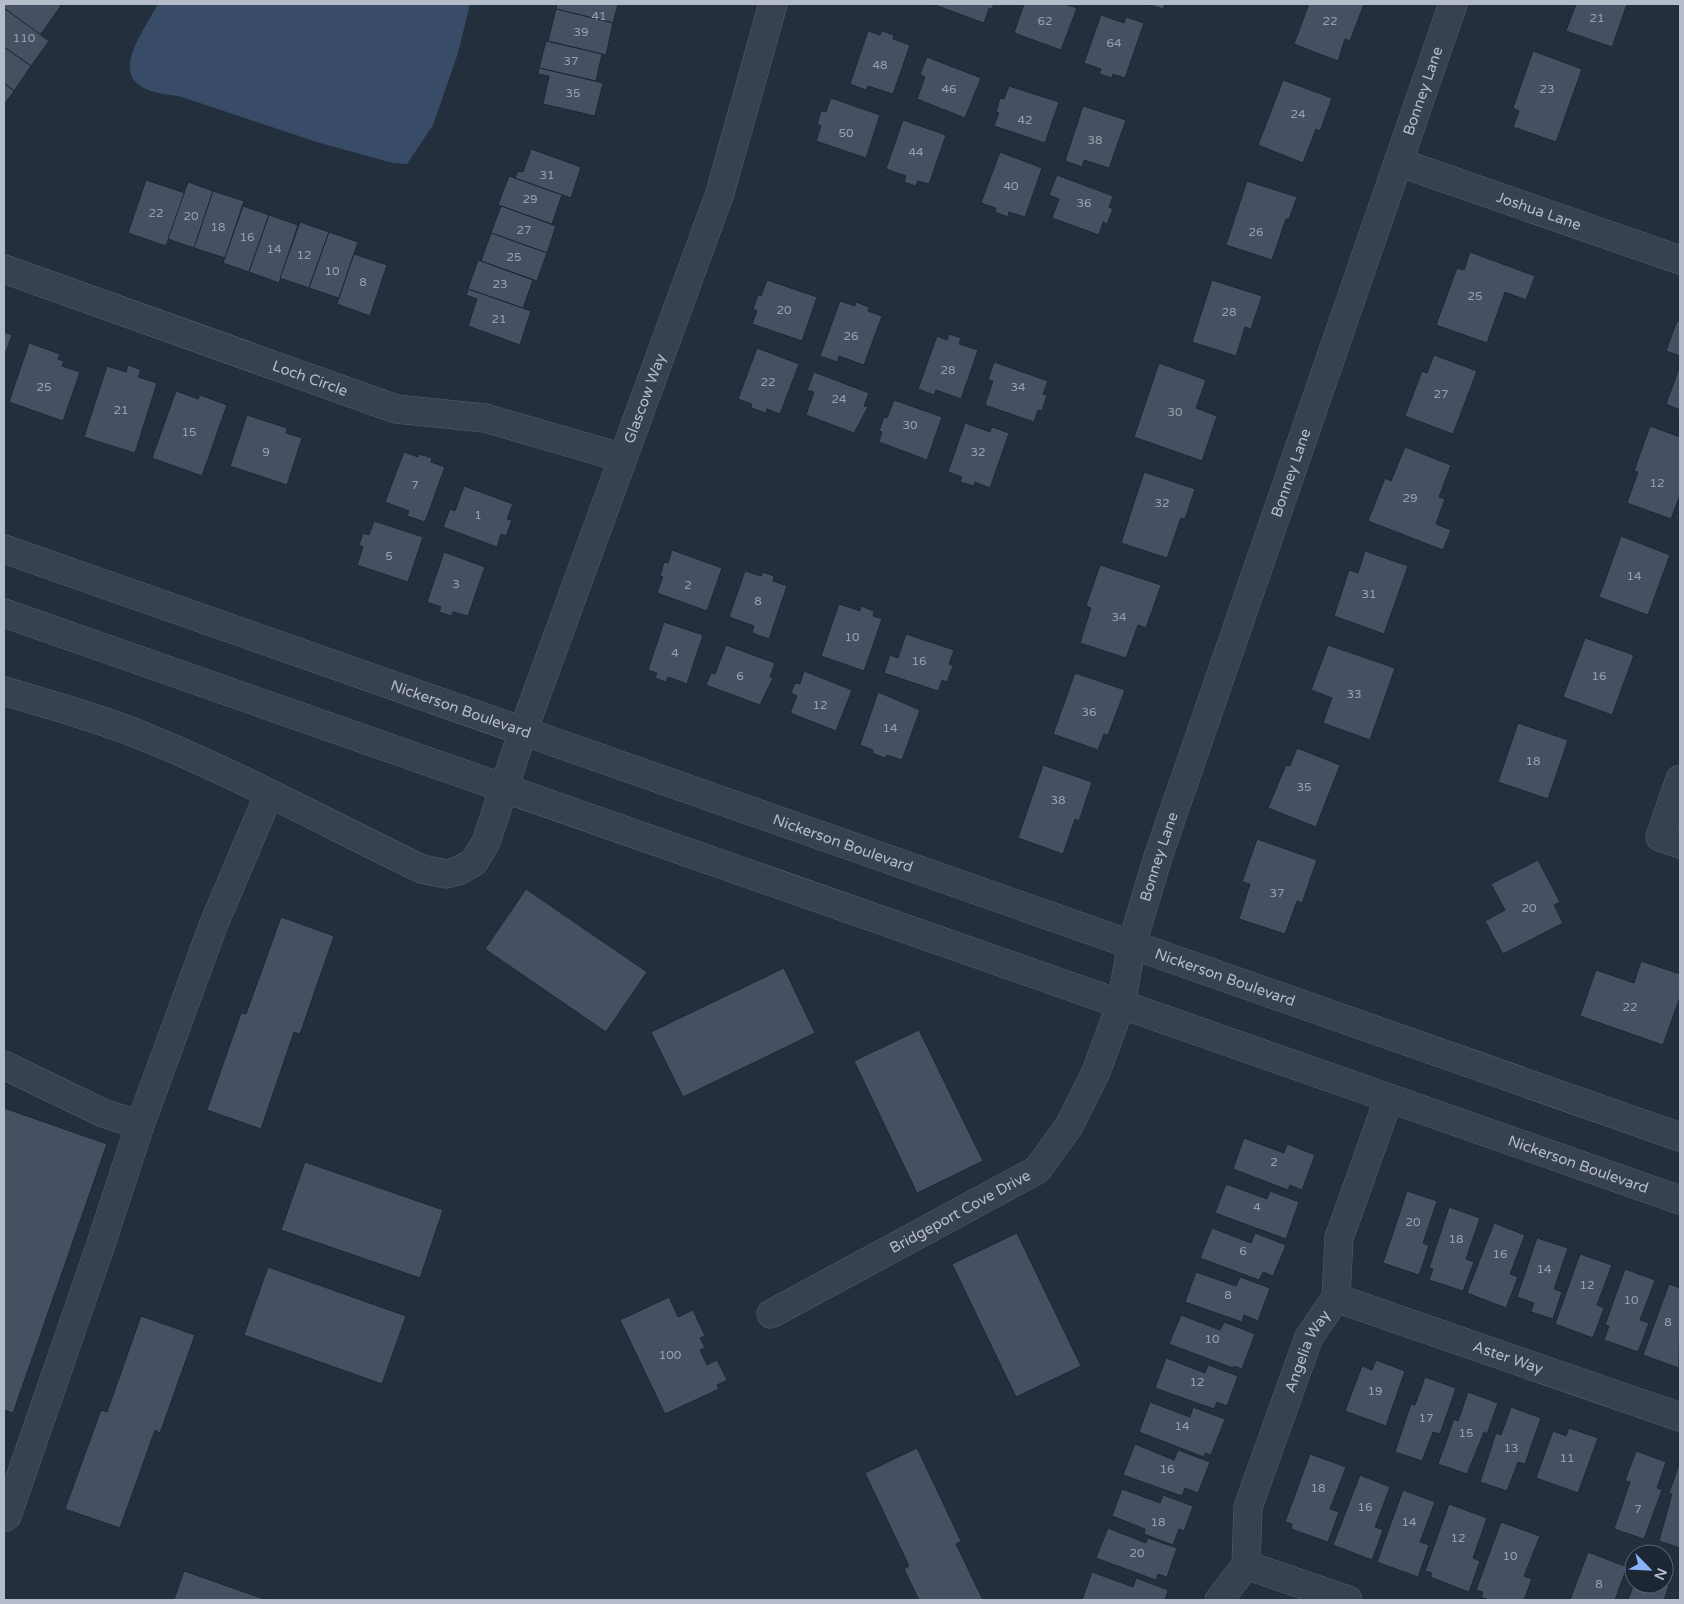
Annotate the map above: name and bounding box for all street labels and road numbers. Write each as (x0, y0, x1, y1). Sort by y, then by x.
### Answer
street label: Bonney Lane (1399, 44, 1447, 138)
street label: Joshua Lane (1494, 188, 1584, 234)
street label: Glascow Way (620, 351, 669, 446)
street label: Loch Circle (270, 357, 350, 400)
street label: Bonney Lane (1267, 426, 1315, 520)
street label: Nickerson Boulevard (388, 676, 533, 742)
street label: Nickerson Boulevard (770, 810, 915, 876)
street label: Bonney Lane (1136, 810, 1182, 904)
street label: Nickerson Boulevard (1153, 944, 1298, 1010)
street label: Nickerson Boulevard (1506, 1132, 1651, 1197)
street label: Bridgeport Cove Drive (886, 1166, 1034, 1257)
street label: Angelia Way (1281, 1307, 1334, 1395)
street label: Aster Way (1471, 1337, 1545, 1378)

